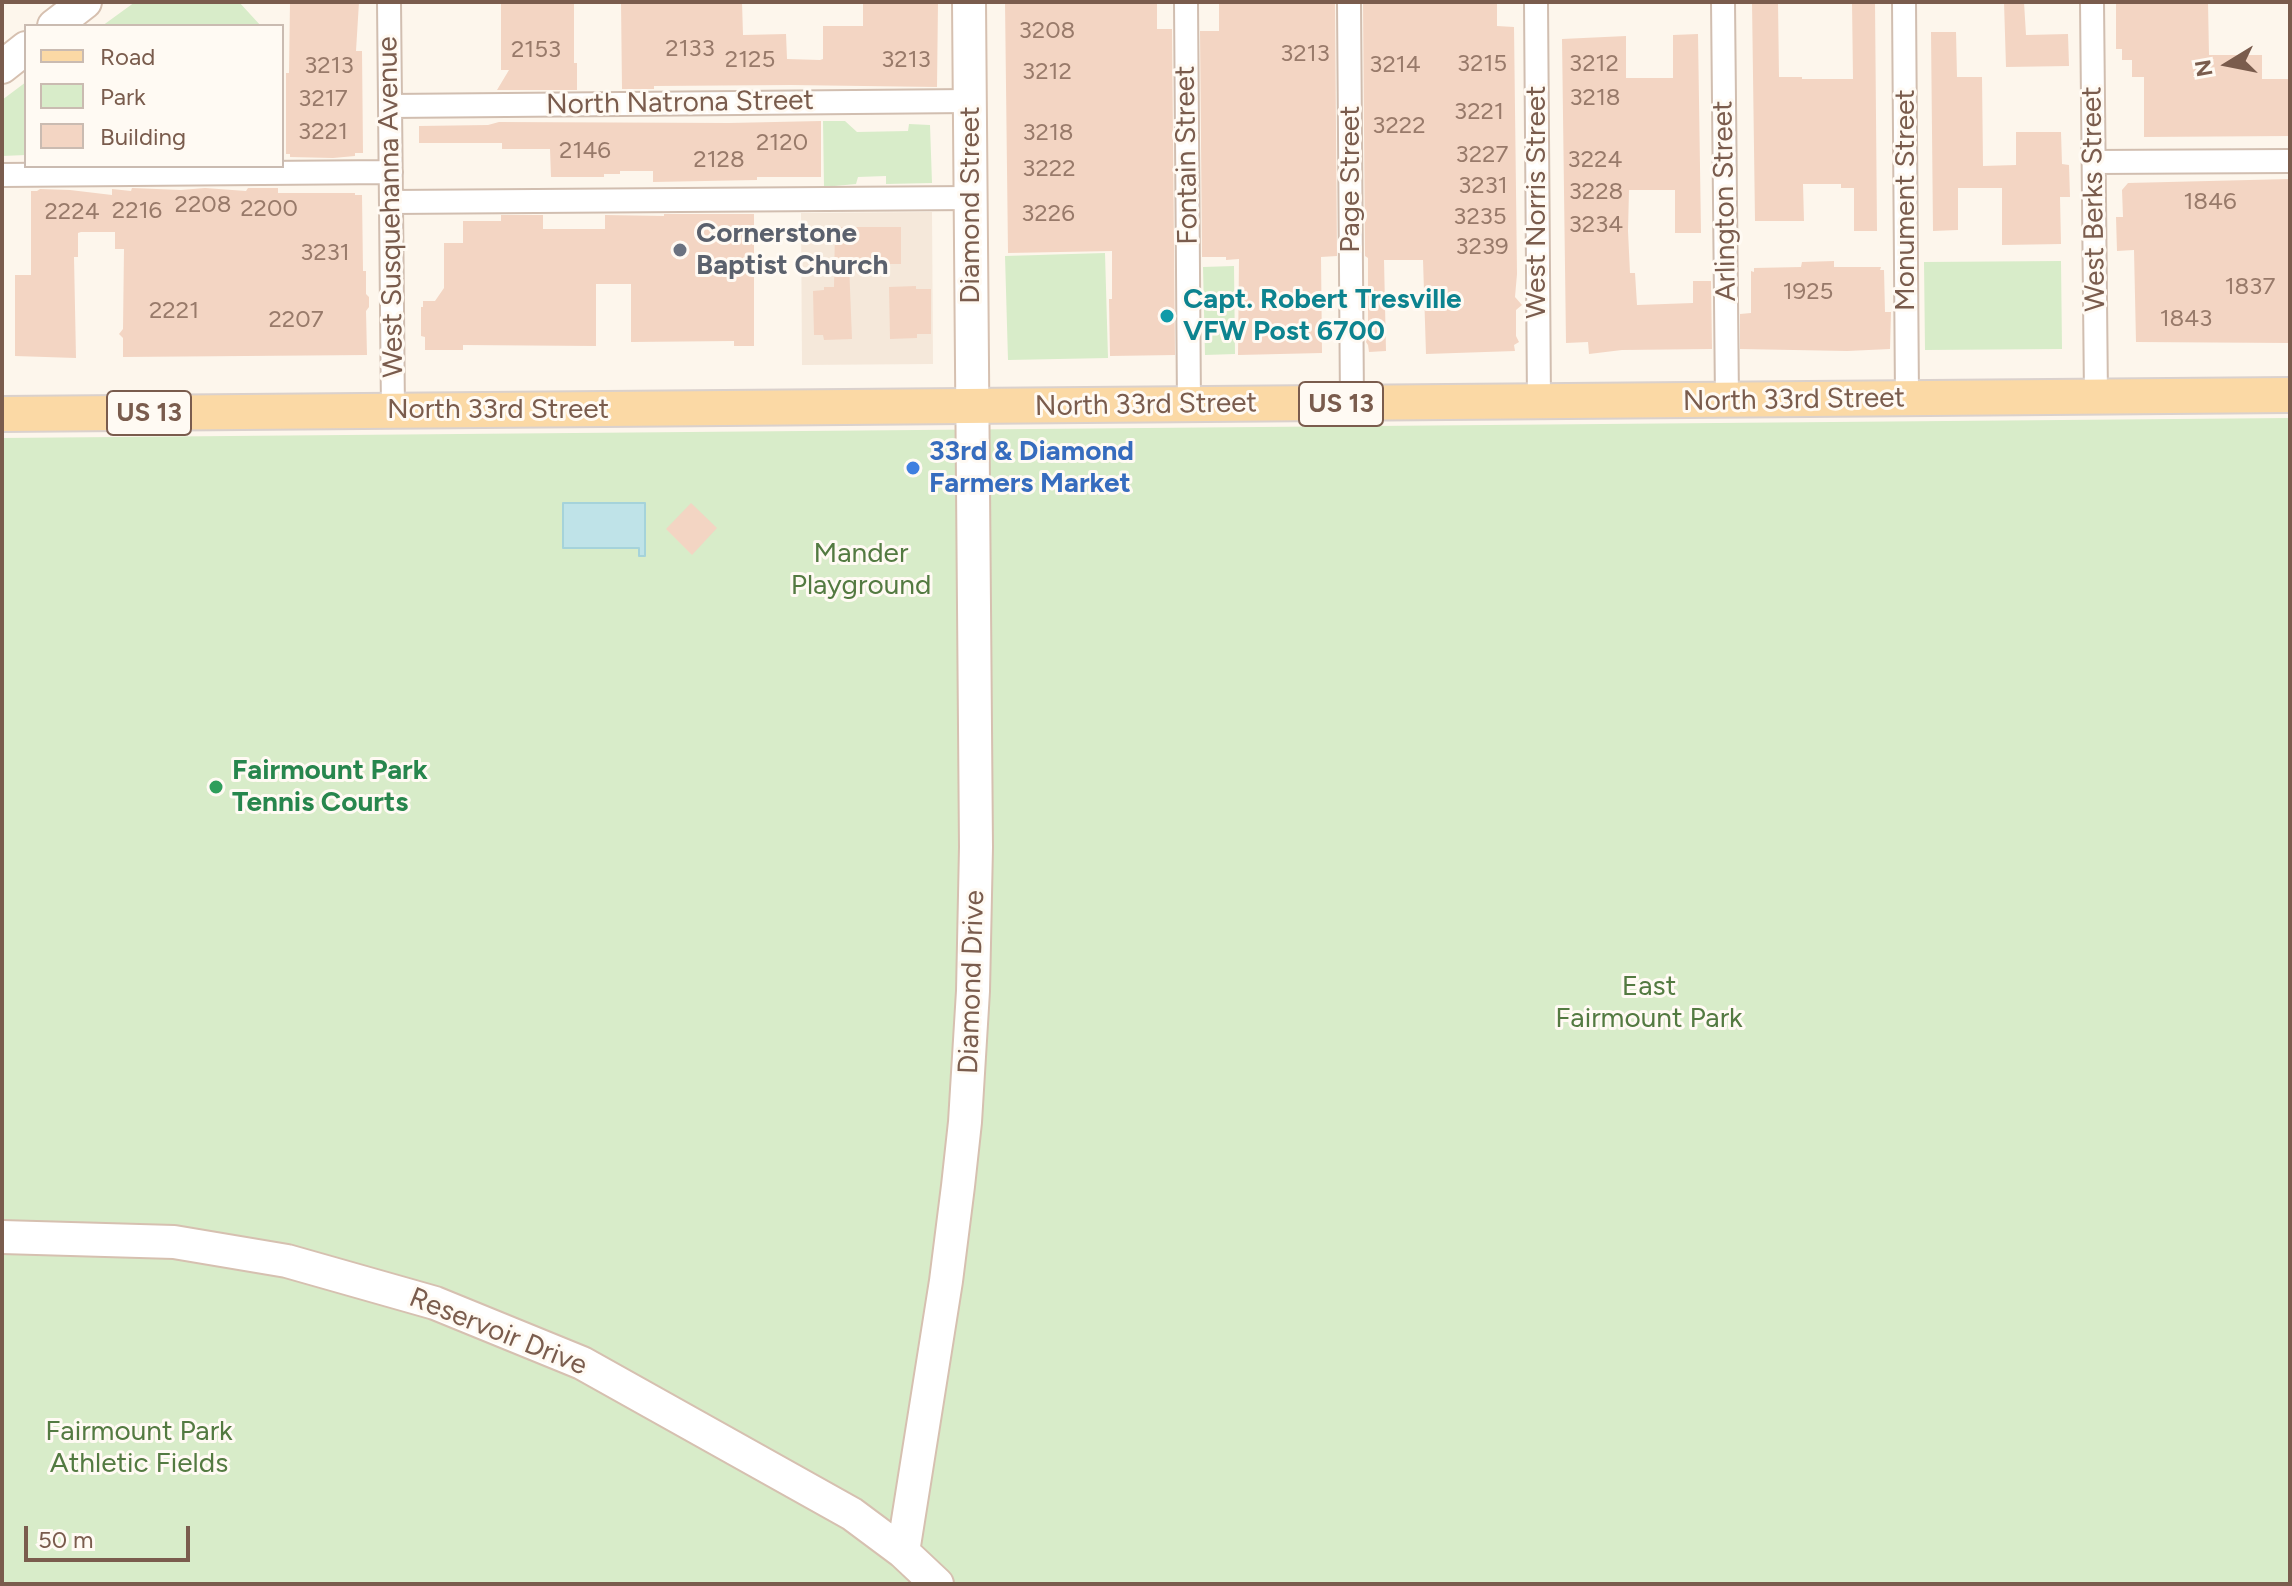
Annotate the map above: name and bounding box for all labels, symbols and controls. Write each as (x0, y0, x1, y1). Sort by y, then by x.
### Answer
house number: 3208 (1019, 17, 1075, 45)
legend (24, 24, 284, 168)
north arrow (2188, 24, 2268, 104)
house number: 2133 (665, 35, 715, 63)
street label: West Susquehanna Avenue (371, 36, 411, 378)
house number: 2153 (511, 36, 561, 64)
house number: 3213 (1280, 40, 1330, 68)
text: Road (100, 42, 155, 71)
house number: 2125 (725, 46, 775, 74)
house number: 3213 (881, 46, 931, 74)
house number: 3215 (1457, 50, 1507, 78)
house number: 3212 (1569, 50, 1619, 78)
house number: 3214 (1369, 51, 1421, 79)
house number: 3213 (304, 52, 354, 80)
house number: 3212 (1022, 58, 1072, 86)
text: N (2189, 58, 2219, 79)
street label: Fontain Street (1169, 65, 1205, 245)
text: Park (100, 82, 146, 111)
street label: North Natrona Street (546, 84, 814, 122)
house number: 3218 (1569, 84, 1621, 112)
house number: 3217 (298, 85, 348, 113)
street label: West Norris Street (1520, 85, 1554, 319)
street label: West Berks Street (2075, 86, 2113, 312)
street label: Monument Street (1889, 89, 1923, 311)
house number: 3221 (1454, 98, 1504, 126)
street label: Arlington Street (1706, 100, 1744, 302)
street label: Page Street (1334, 105, 1368, 253)
street label: Diamond Street (954, 106, 988, 304)
house number: 3222 (1372, 112, 1426, 140)
house number: 3221 (298, 118, 348, 146)
house number: 3218 (1022, 119, 1074, 147)
text: Building (100, 122, 186, 151)
house number: 2120 (756, 129, 808, 157)
house number: 2146 (559, 137, 611, 165)
house number: 3227 (1456, 141, 1508, 169)
house number: 2128 (693, 146, 745, 174)
house number: 3224 (1568, 146, 1622, 174)
house number: 3222 (1022, 155, 1076, 183)
house number: 3231 (1458, 172, 1508, 200)
house number: 3228 (1569, 178, 1623, 206)
house number: 1846 (2183, 188, 2237, 216)
house number: 2208 (175, 191, 231, 219)
house number: 2200 (240, 195, 298, 223)
house number: 2216 (112, 197, 162, 225)
house number: 2224 (44, 198, 100, 226)
house number: 3226 (1021, 200, 1075, 228)
house number: 3235 (1453, 203, 1507, 231)
house number: 3234 (1569, 211, 1623, 239)
place label: Cornerstone Baptist Church (696, 217, 888, 283)
house number: 3239 (1455, 233, 1509, 261)
house number: 3231 (300, 239, 350, 267)
marker: Cornerstone Baptist Church (671, 241, 689, 259)
house number: 1837 (2225, 273, 2275, 301)
house number: 1925 (1783, 278, 1833, 306)
place label: Capt. Robert Tresville VFW Post 6700 (1183, 283, 1462, 349)
house number: 2221 (149, 297, 199, 325)
house number: 1843 (2160, 305, 2212, 333)
house number: 2207 (268, 306, 324, 334)
marker: Capt. Robert Tresville VFW Post 6700 (1158, 307, 1176, 325)
street label: North 33rd Street (1683, 381, 1905, 419)
road number: US 13 (1299, 382, 1383, 426)
street label: North 33rd Street (1035, 386, 1257, 424)
road number: US 13 (107, 391, 191, 435)
street label: North 33rd Street (387, 393, 609, 427)
place label: 33rd & Diamond Farmers Market (929, 435, 1134, 501)
marker: 33rd & Diamond Farmers Market (904, 459, 922, 477)
park label: Mander Playground (791, 537, 931, 603)
place label: Fairmount Park Tennis Courts (232, 754, 428, 820)
marker: Fairmount Park Tennis Courts (207, 778, 225, 796)
street label: Diamond Drive (952, 890, 992, 1074)
park label: East Fairmount Park (1555, 970, 1743, 1036)
street label: Reservoir Drive (404, 1281, 592, 1383)
park label: Fairmount Park Athletic Fields (45, 1415, 233, 1481)
scale bar (28, 1510, 194, 1560)
text: 50 m (38, 1525, 94, 1554)

